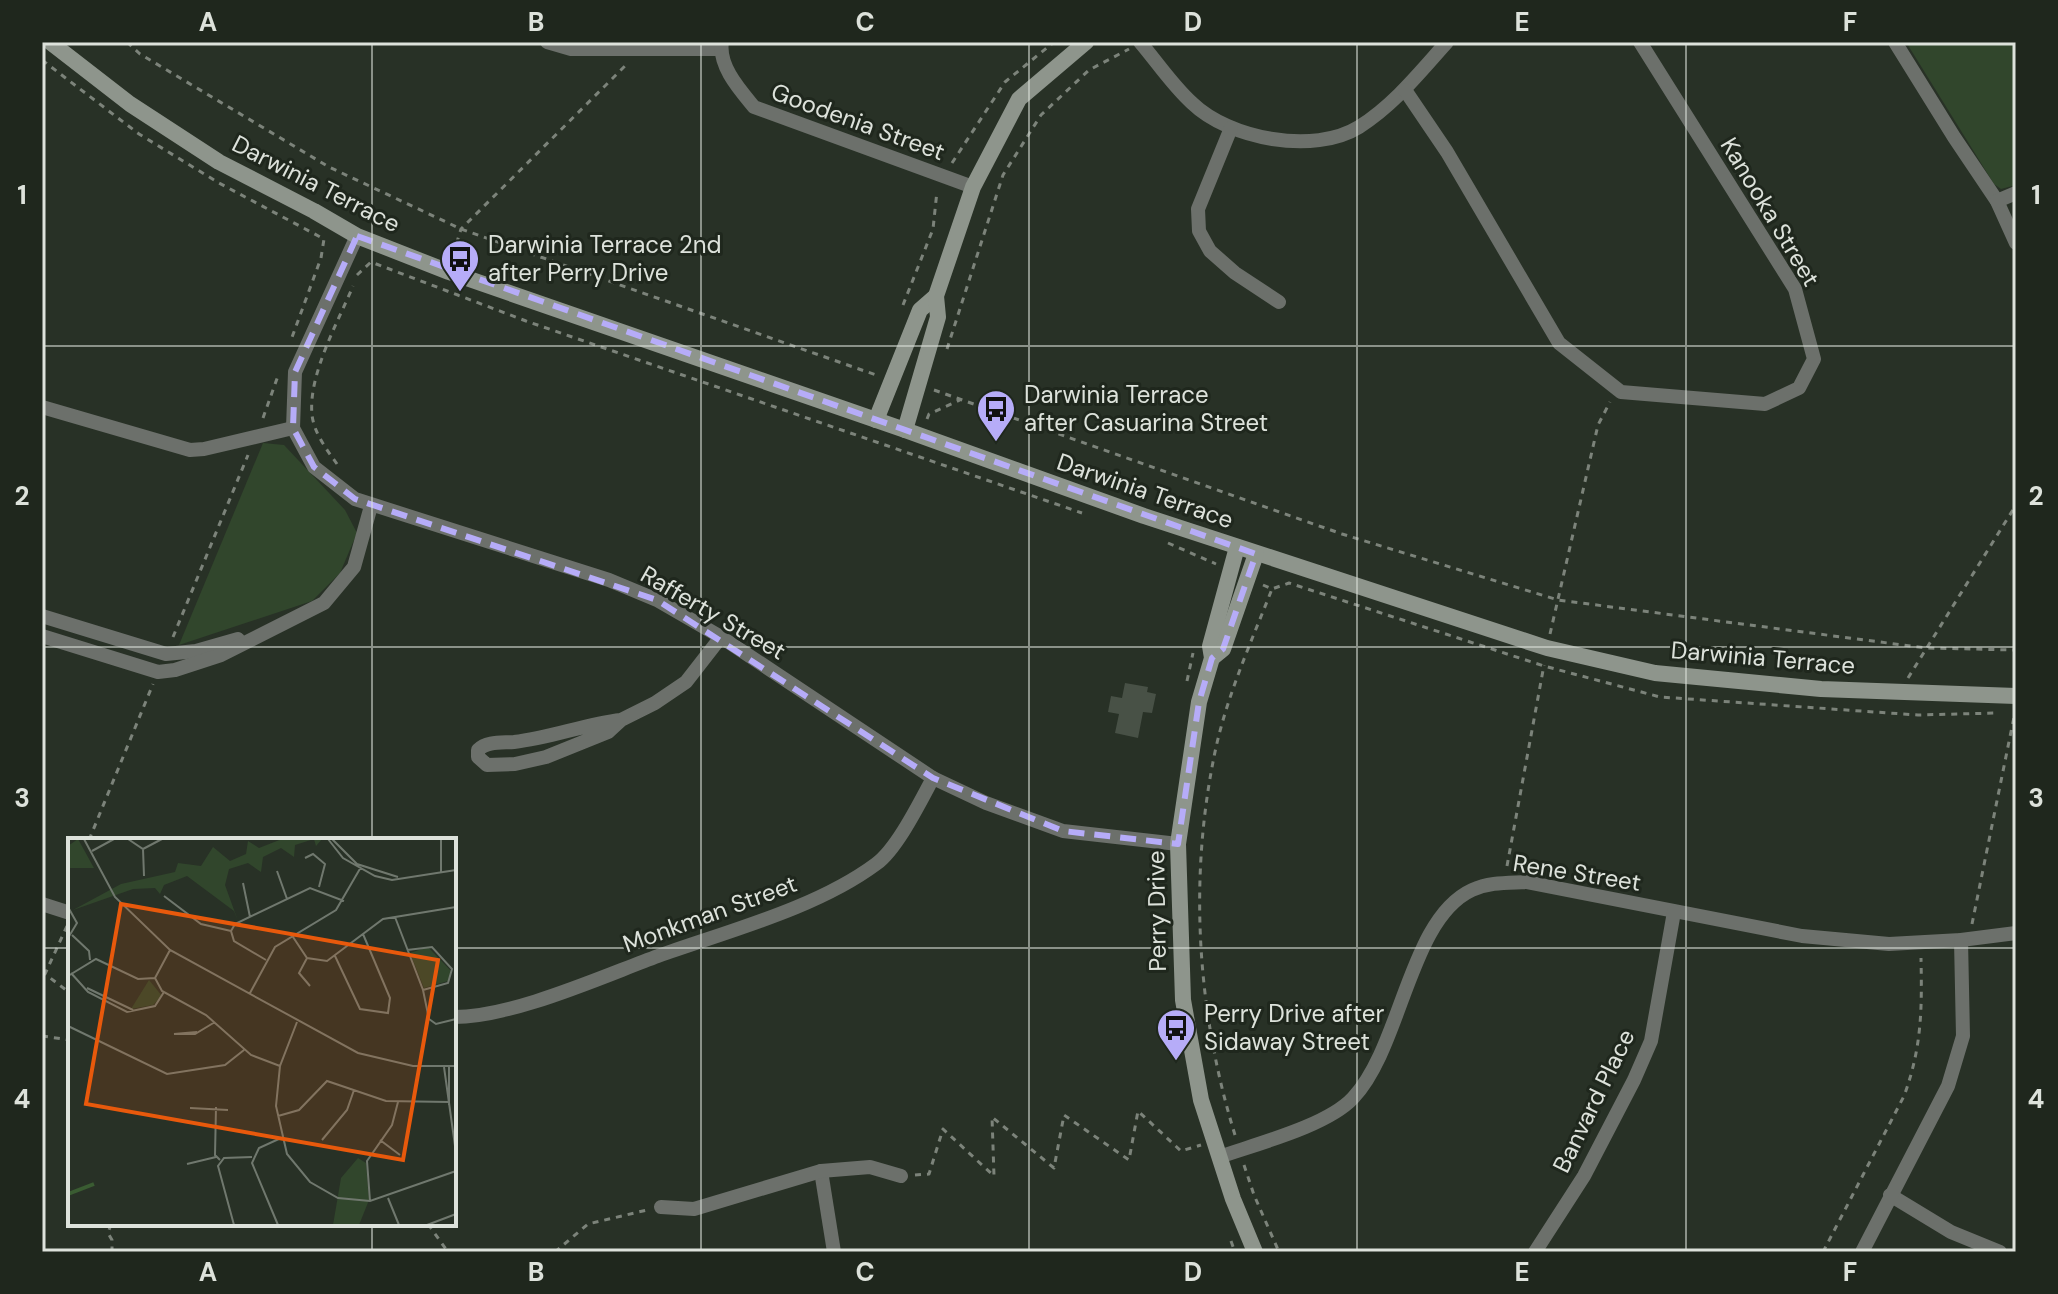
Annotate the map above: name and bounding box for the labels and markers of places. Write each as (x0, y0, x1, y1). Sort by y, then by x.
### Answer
place label: Darwinia Terrace 2nd after Perry Drive (488, 229, 722, 288)
bus stop icon: Darwinia Terrace 2nd after Perry Drive (439, 238, 481, 293)
place label: Darwinia Terrace after Casuarina Street (1024, 379, 1268, 438)
bus stop icon: Darwinia Terrace after Casuarina Street (975, 388, 1017, 443)
place label: Perry Drive after Sidaway Street (1204, 998, 1384, 1057)
bus stop icon: Perry Drive after Sidaway Street (1155, 1007, 1197, 1062)

